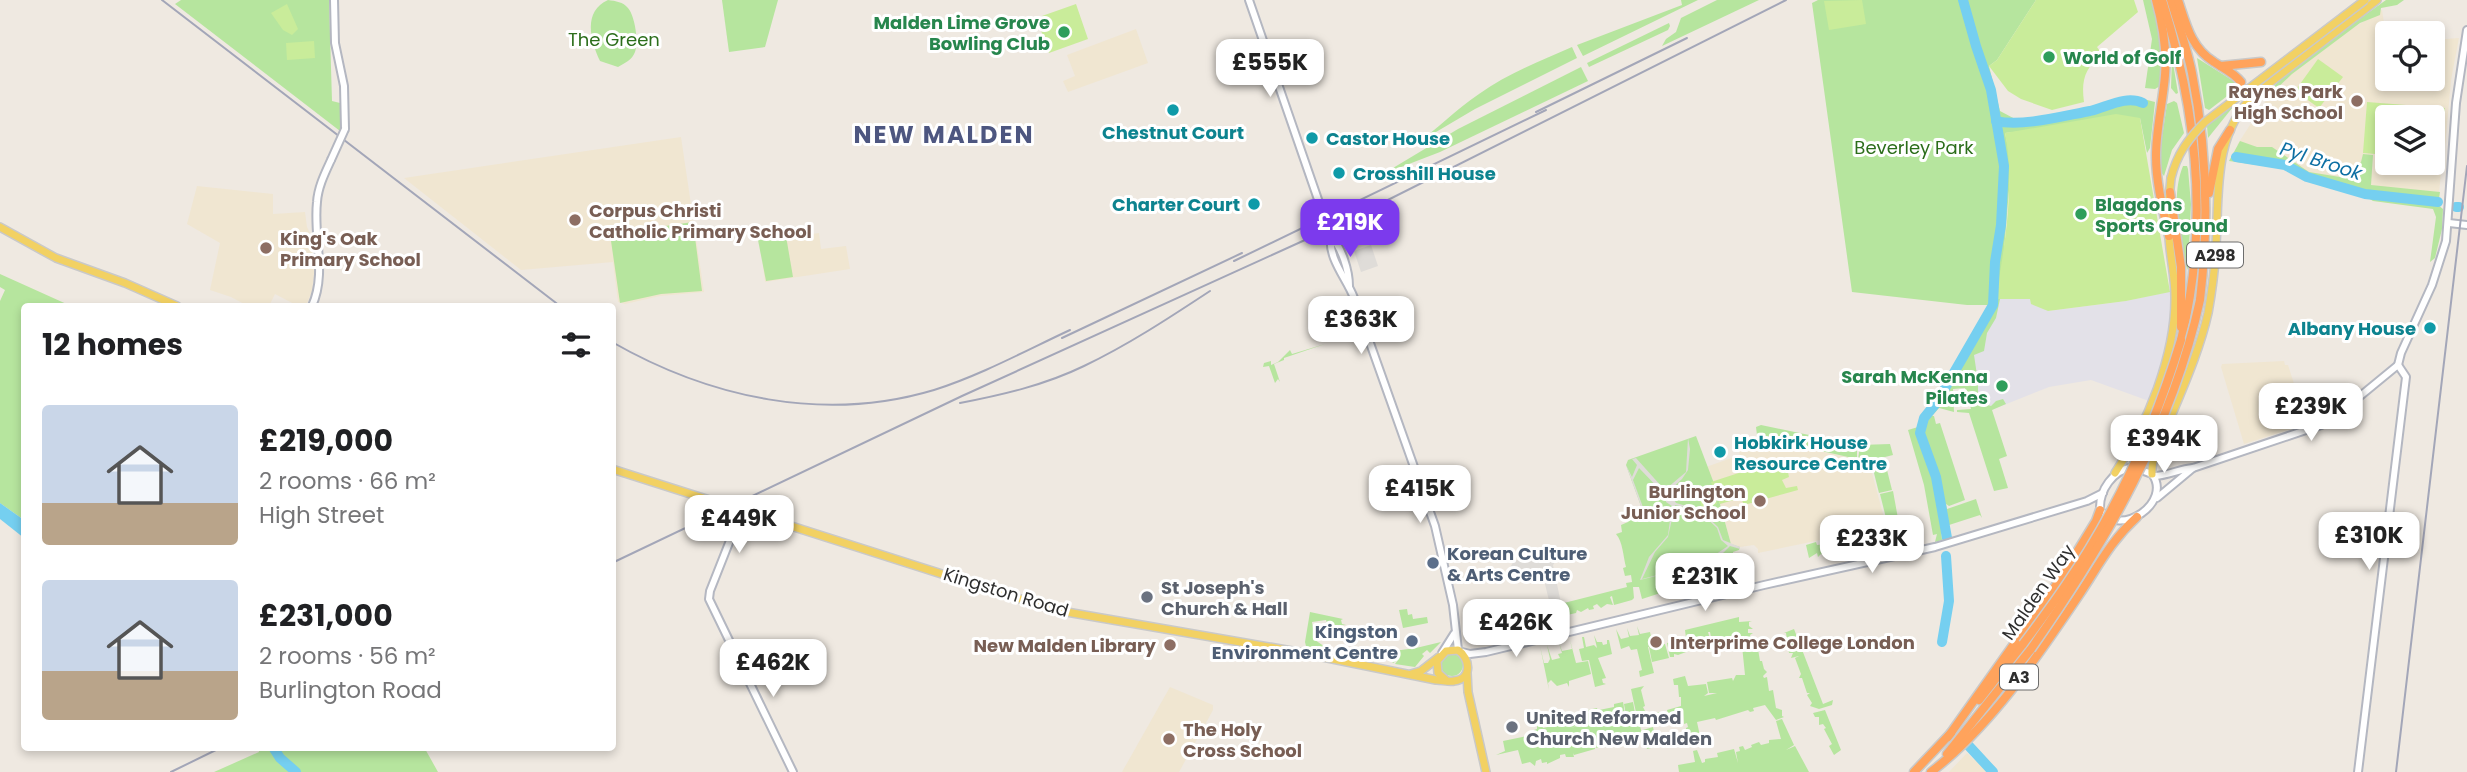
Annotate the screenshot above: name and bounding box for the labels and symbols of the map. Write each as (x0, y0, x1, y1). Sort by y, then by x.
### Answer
place label: Malden Lime Grove Bowling Club (874, 10, 1050, 56)
marker: Malden Lime Grove Bowling Club (1056, 24, 1072, 40)
park label: The Green (568, 27, 660, 52)
pin: £555K (1221, 40, 1319, 99)
place label: World of Golf (2063, 45, 2182, 70)
marker: World of Golf (2041, 49, 2057, 65)
place label: Raynes Park High School (2228, 79, 2344, 125)
marker: Raynes Park High School (2349, 93, 2365, 109)
marker: Chestnut Court (1165, 102, 1181, 118)
district label: NEW MALDEN (853, 118, 1035, 151)
place label: Chestnut Court (1102, 120, 1244, 145)
place label: Castor House (1326, 126, 1450, 151)
marker: Castor House (1304, 130, 1320, 146)
park label: Beverley Park (1854, 135, 1974, 160)
water label: Pyl Brook (2276, 135, 2367, 187)
place label: Crosshill House (1353, 161, 1496, 186)
marker: Crosshill House (1331, 165, 1347, 181)
place label: Charter Court (1112, 192, 1240, 217)
place label: Blagdons Sports Ground (2095, 192, 2228, 238)
marker: Charter Court (1246, 196, 1262, 212)
place label: Corpus Christi Catholic Primary School (589, 198, 812, 244)
pin: £219K (1301, 200, 1399, 259)
marker: Blagdons Sports Ground (2073, 206, 2089, 222)
marker: Corpus Christi Catholic Primary School (567, 212, 583, 228)
place label: King's Oak Primary School (280, 226, 421, 272)
marker: King's Oak Primary School (258, 240, 274, 256)
road number: A298 (2187, 243, 2243, 268)
pin: £363K (1312, 296, 1410, 356)
place label: Albany House (2288, 316, 2416, 341)
marker: Albany House (2422, 320, 2438, 336)
place label: Sarah McKenna Pilates (1841, 364, 1988, 410)
marker: Sarah McKenna Pilates (1994, 378, 2010, 394)
pin: £239K (2262, 384, 2360, 443)
pin: £394K (2115, 416, 2213, 475)
place label: Hobkirk House Resource Centre (1734, 430, 1887, 476)
marker: Hobkirk House Resource Centre (1712, 444, 1728, 460)
pin: £415K (1371, 466, 1469, 525)
place label: Burlington Junior School (1621, 479, 1746, 525)
marker: Burlington Junior School (1752, 493, 1768, 509)
pin: £449K (690, 496, 788, 555)
pin: £310K (2320, 512, 2418, 572)
pin: £233K (1823, 516, 1921, 575)
street label: Malden Way (1996, 539, 2080, 645)
place label: Korean Culture & Arts Centre (1447, 541, 1587, 587)
pin: £231K (1656, 554, 1754, 613)
marker: Korean Culture & Arts Centre (1425, 555, 1441, 571)
street label: Kingston Road (940, 561, 1072, 623)
place label: St Joseph's Church & Hall (1161, 575, 1288, 621)
marker: St Joseph's Church & Hall (1139, 589, 1155, 605)
pin: £426K (1467, 600, 1565, 659)
place label: Kingston Environment Centre (1212, 619, 1398, 665)
place label: Interprime College London (1670, 630, 1915, 655)
place label: New Malden Library (974, 633, 1157, 658)
marker: Kingston Environment Centre (1404, 633, 1420, 649)
marker: Interprime College London (1648, 634, 1664, 650)
marker: New Malden Library (1162, 637, 1178, 653)
pin: £462K (724, 640, 822, 699)
road number: A3 (2000, 664, 2038, 690)
place label: United Reformed Church New Malden (1526, 705, 1712, 751)
place label: The Holy Cross School (1183, 717, 1302, 763)
marker: United Reformed Church New Malden (1504, 719, 1520, 735)
marker: The Holy Cross School (1161, 731, 1177, 747)

